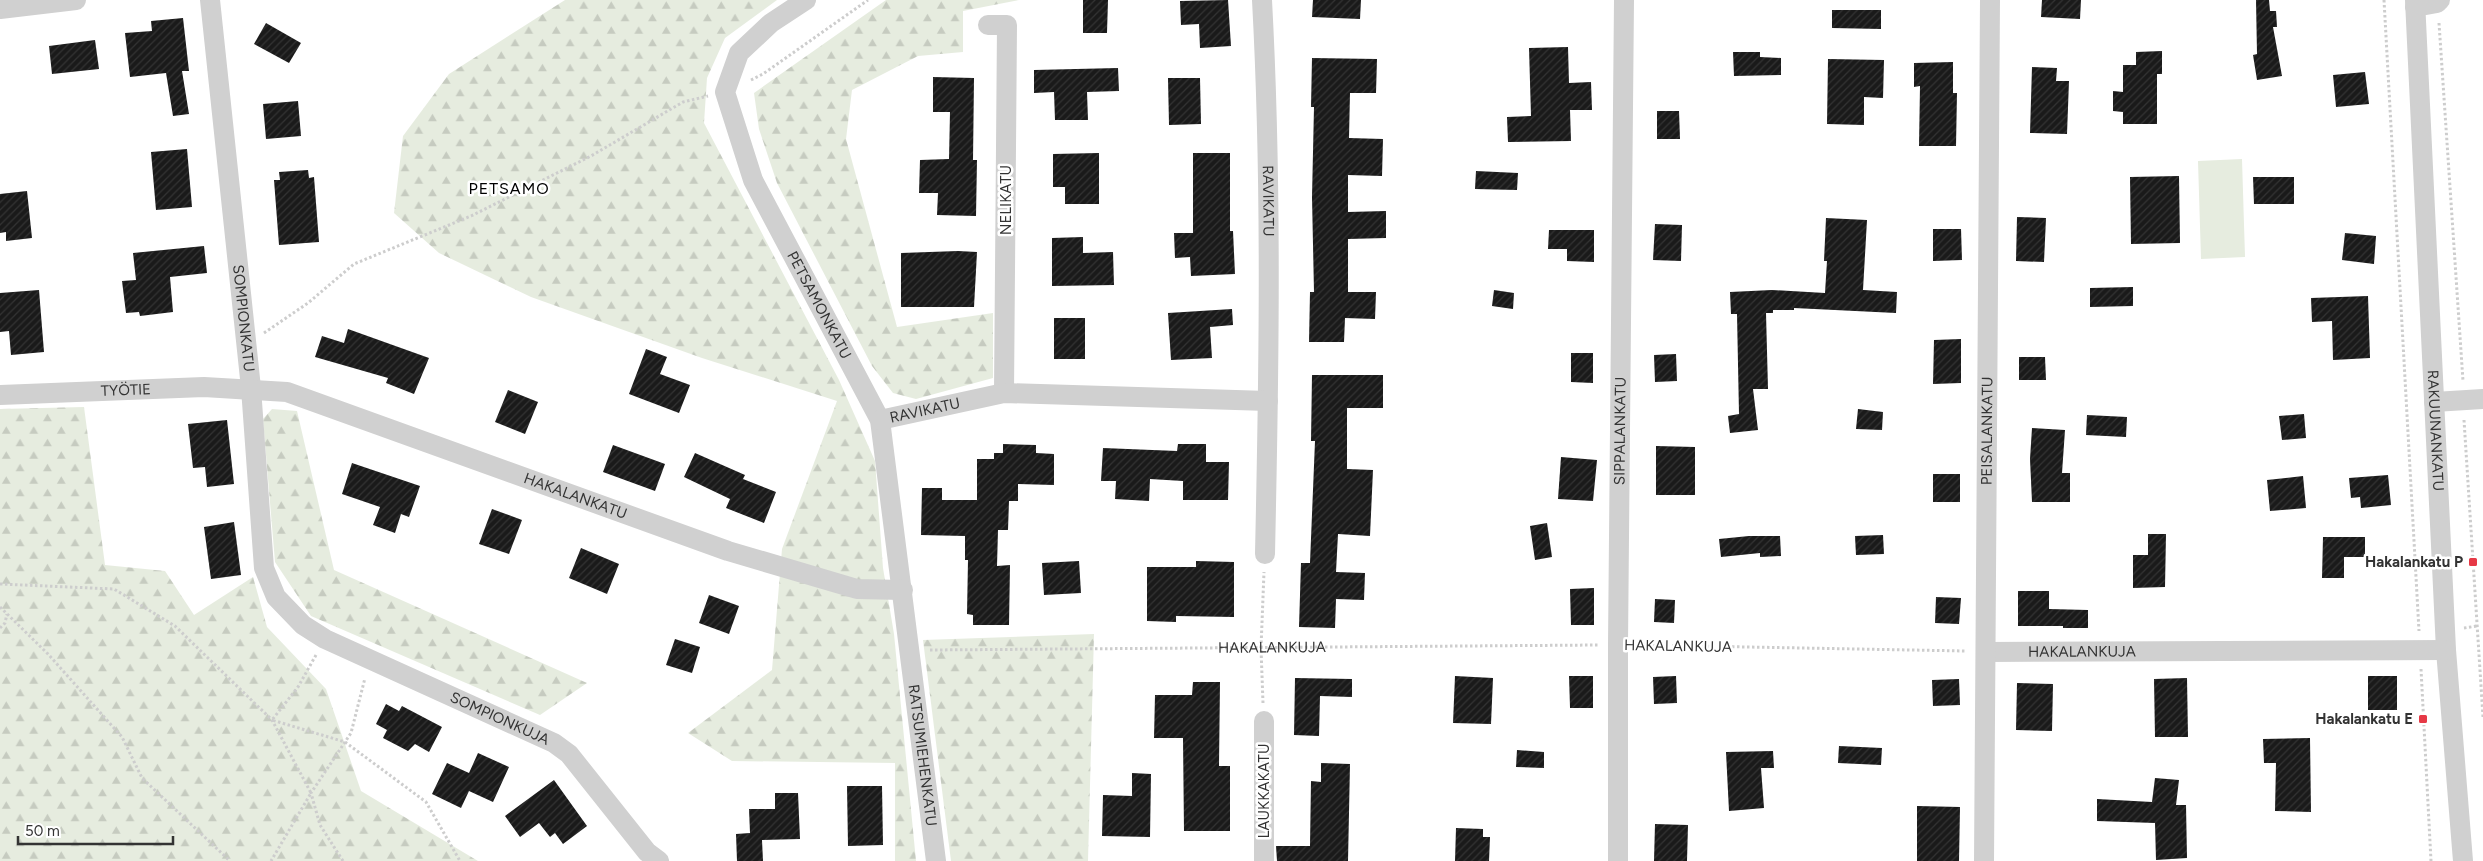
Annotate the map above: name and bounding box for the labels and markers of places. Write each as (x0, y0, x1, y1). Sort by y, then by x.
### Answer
place label: Hakalankatu P (2365, 553, 2463, 571)
marker: Hakalankatu P (2467, 556, 2479, 568)
place label: Hakalankatu E (2315, 710, 2413, 728)
marker: Hakalankatu E (2417, 713, 2429, 725)

